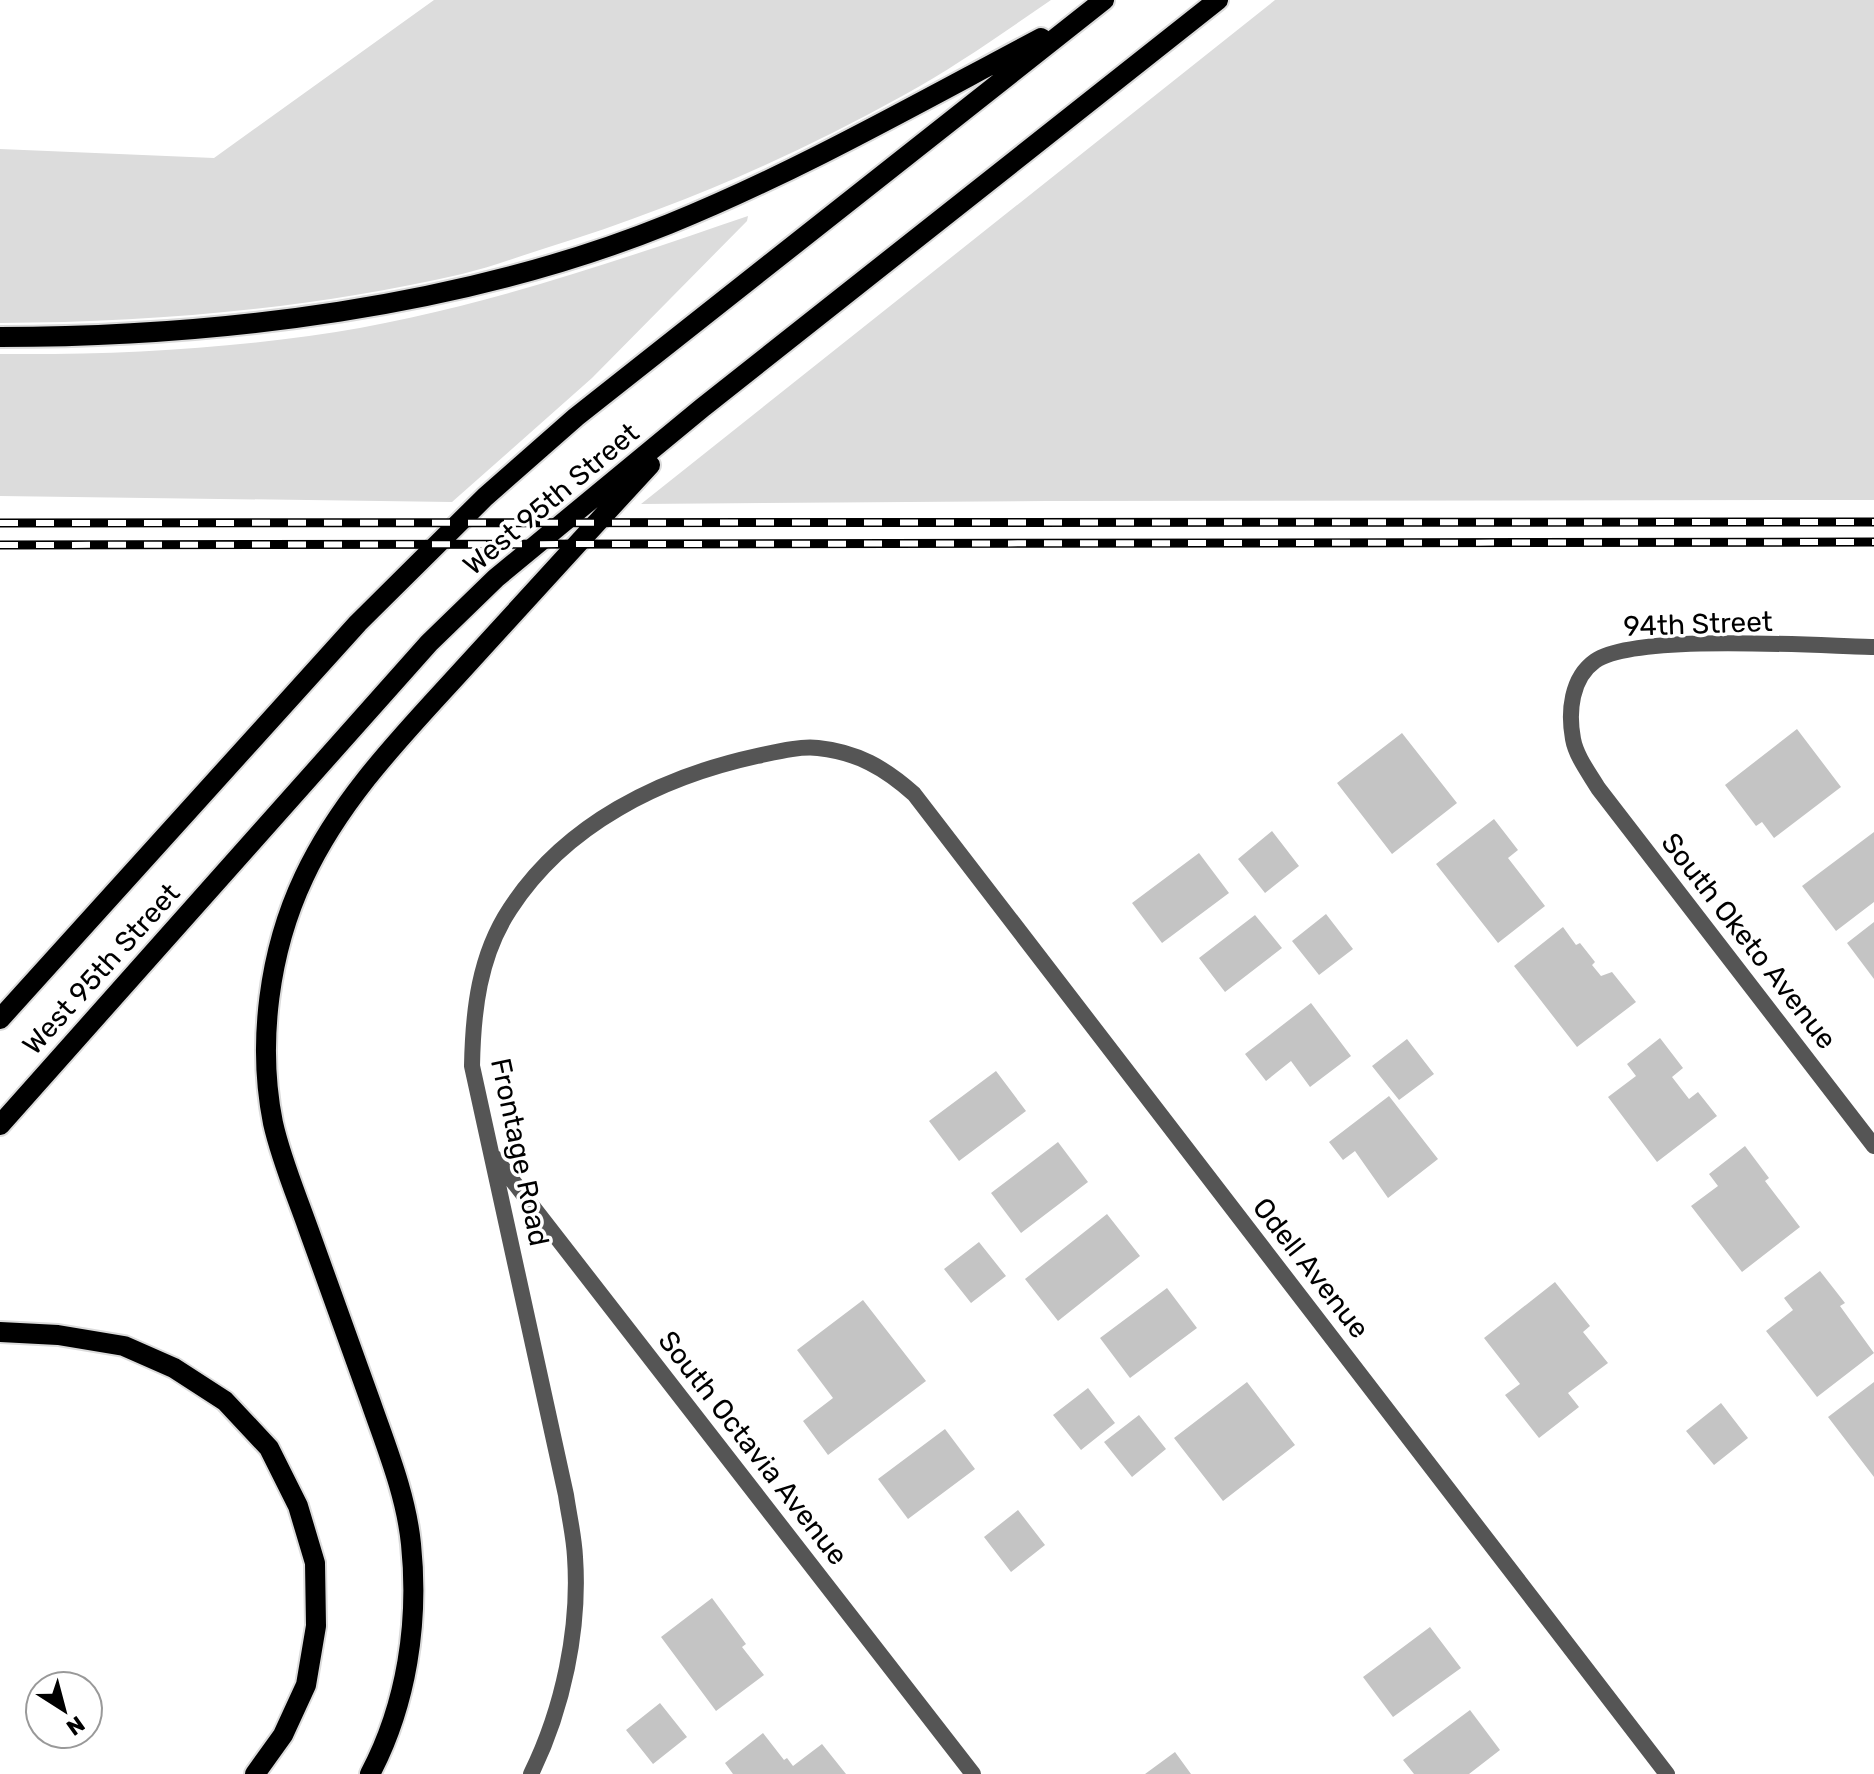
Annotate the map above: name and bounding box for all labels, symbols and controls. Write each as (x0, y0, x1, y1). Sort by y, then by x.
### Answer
street label: West 95th Street (457, 416, 645, 582)
street label: 94th Street (1623, 605, 1773, 643)
street label: South Oketo Avenue (1655, 827, 1843, 1055)
street label: West 95th Street (16, 877, 186, 1061)
street label: Frontage Road (484, 1055, 556, 1249)
street label: Odell Avenue (1246, 1191, 1376, 1345)
street label: South Octavia Avenue (651, 1324, 855, 1572)
north arrow (24, 1670, 104, 1750)
text: N (61, 1710, 90, 1741)

